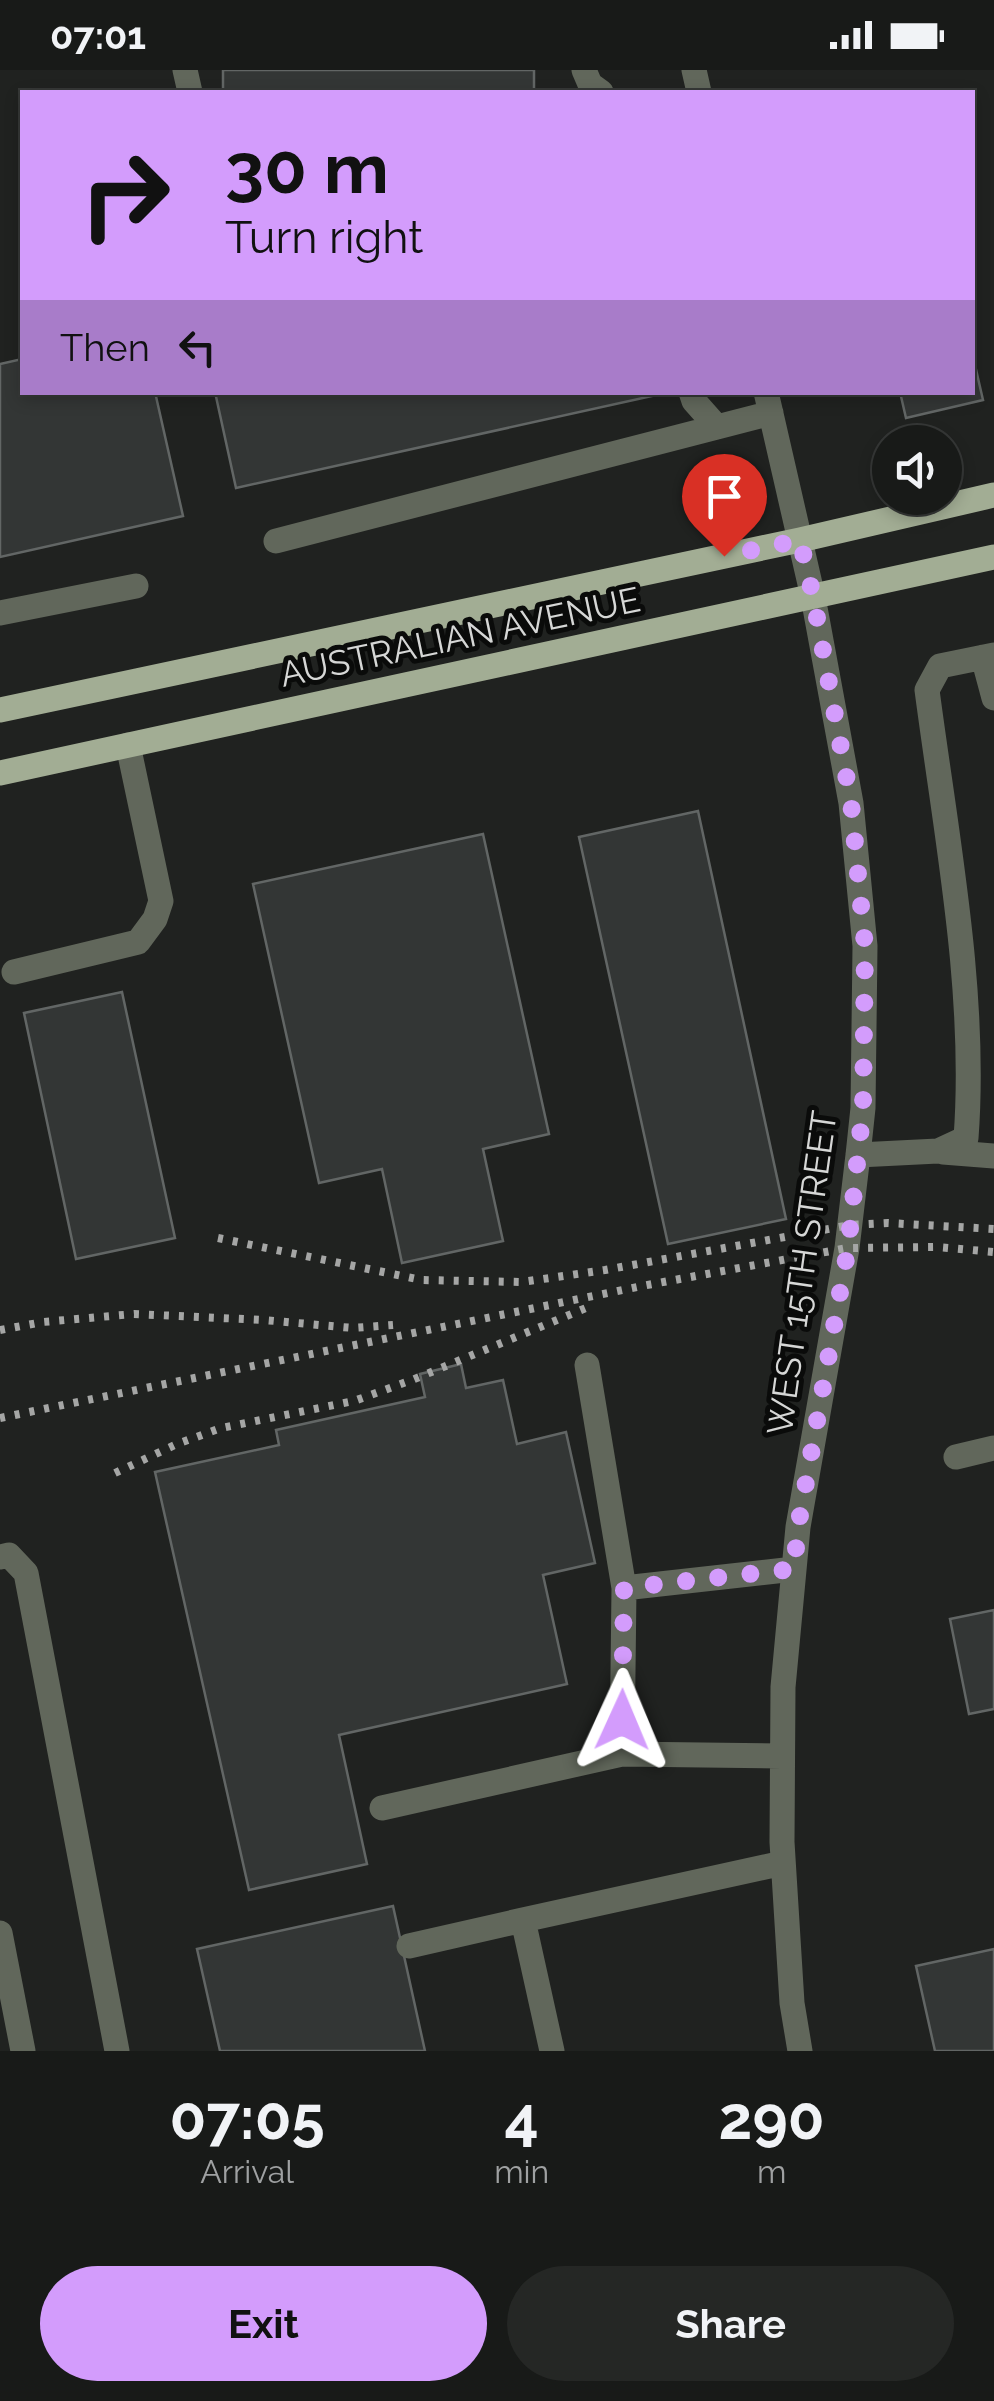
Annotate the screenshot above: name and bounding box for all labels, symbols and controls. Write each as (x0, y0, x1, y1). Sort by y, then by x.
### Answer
text: 07:01 (50, 13, 146, 58)
text: 30 m (225, 127, 389, 209)
icon: right (60, 130, 190, 260)
text: Turn right (225, 211, 423, 264)
icon: left (170, 320, 225, 375)
text: Then (60, 325, 150, 370)
map controls (872, 425, 962, 515)
button: sound (872, 425, 962, 515)
pin (682, 454, 767, 557)
icon: arrive (697, 469, 752, 524)
street label: AUSTRALIAN AVENUE (276, 578, 644, 695)
street label: WEST 15TH STREET (758, 1108, 845, 1438)
position arrow (570, 1668, 674, 1772)
text: 07:05 (169, 2083, 325, 2153)
text: 4 (505, 2083, 539, 2153)
text: 290 (719, 2083, 825, 2153)
text: Arrival (200, 2153, 294, 2190)
text: min (494, 2153, 549, 2190)
text: m (757, 2153, 786, 2190)
button: Exit (40, 2266, 487, 2381)
button: Share (507, 2266, 954, 2381)

